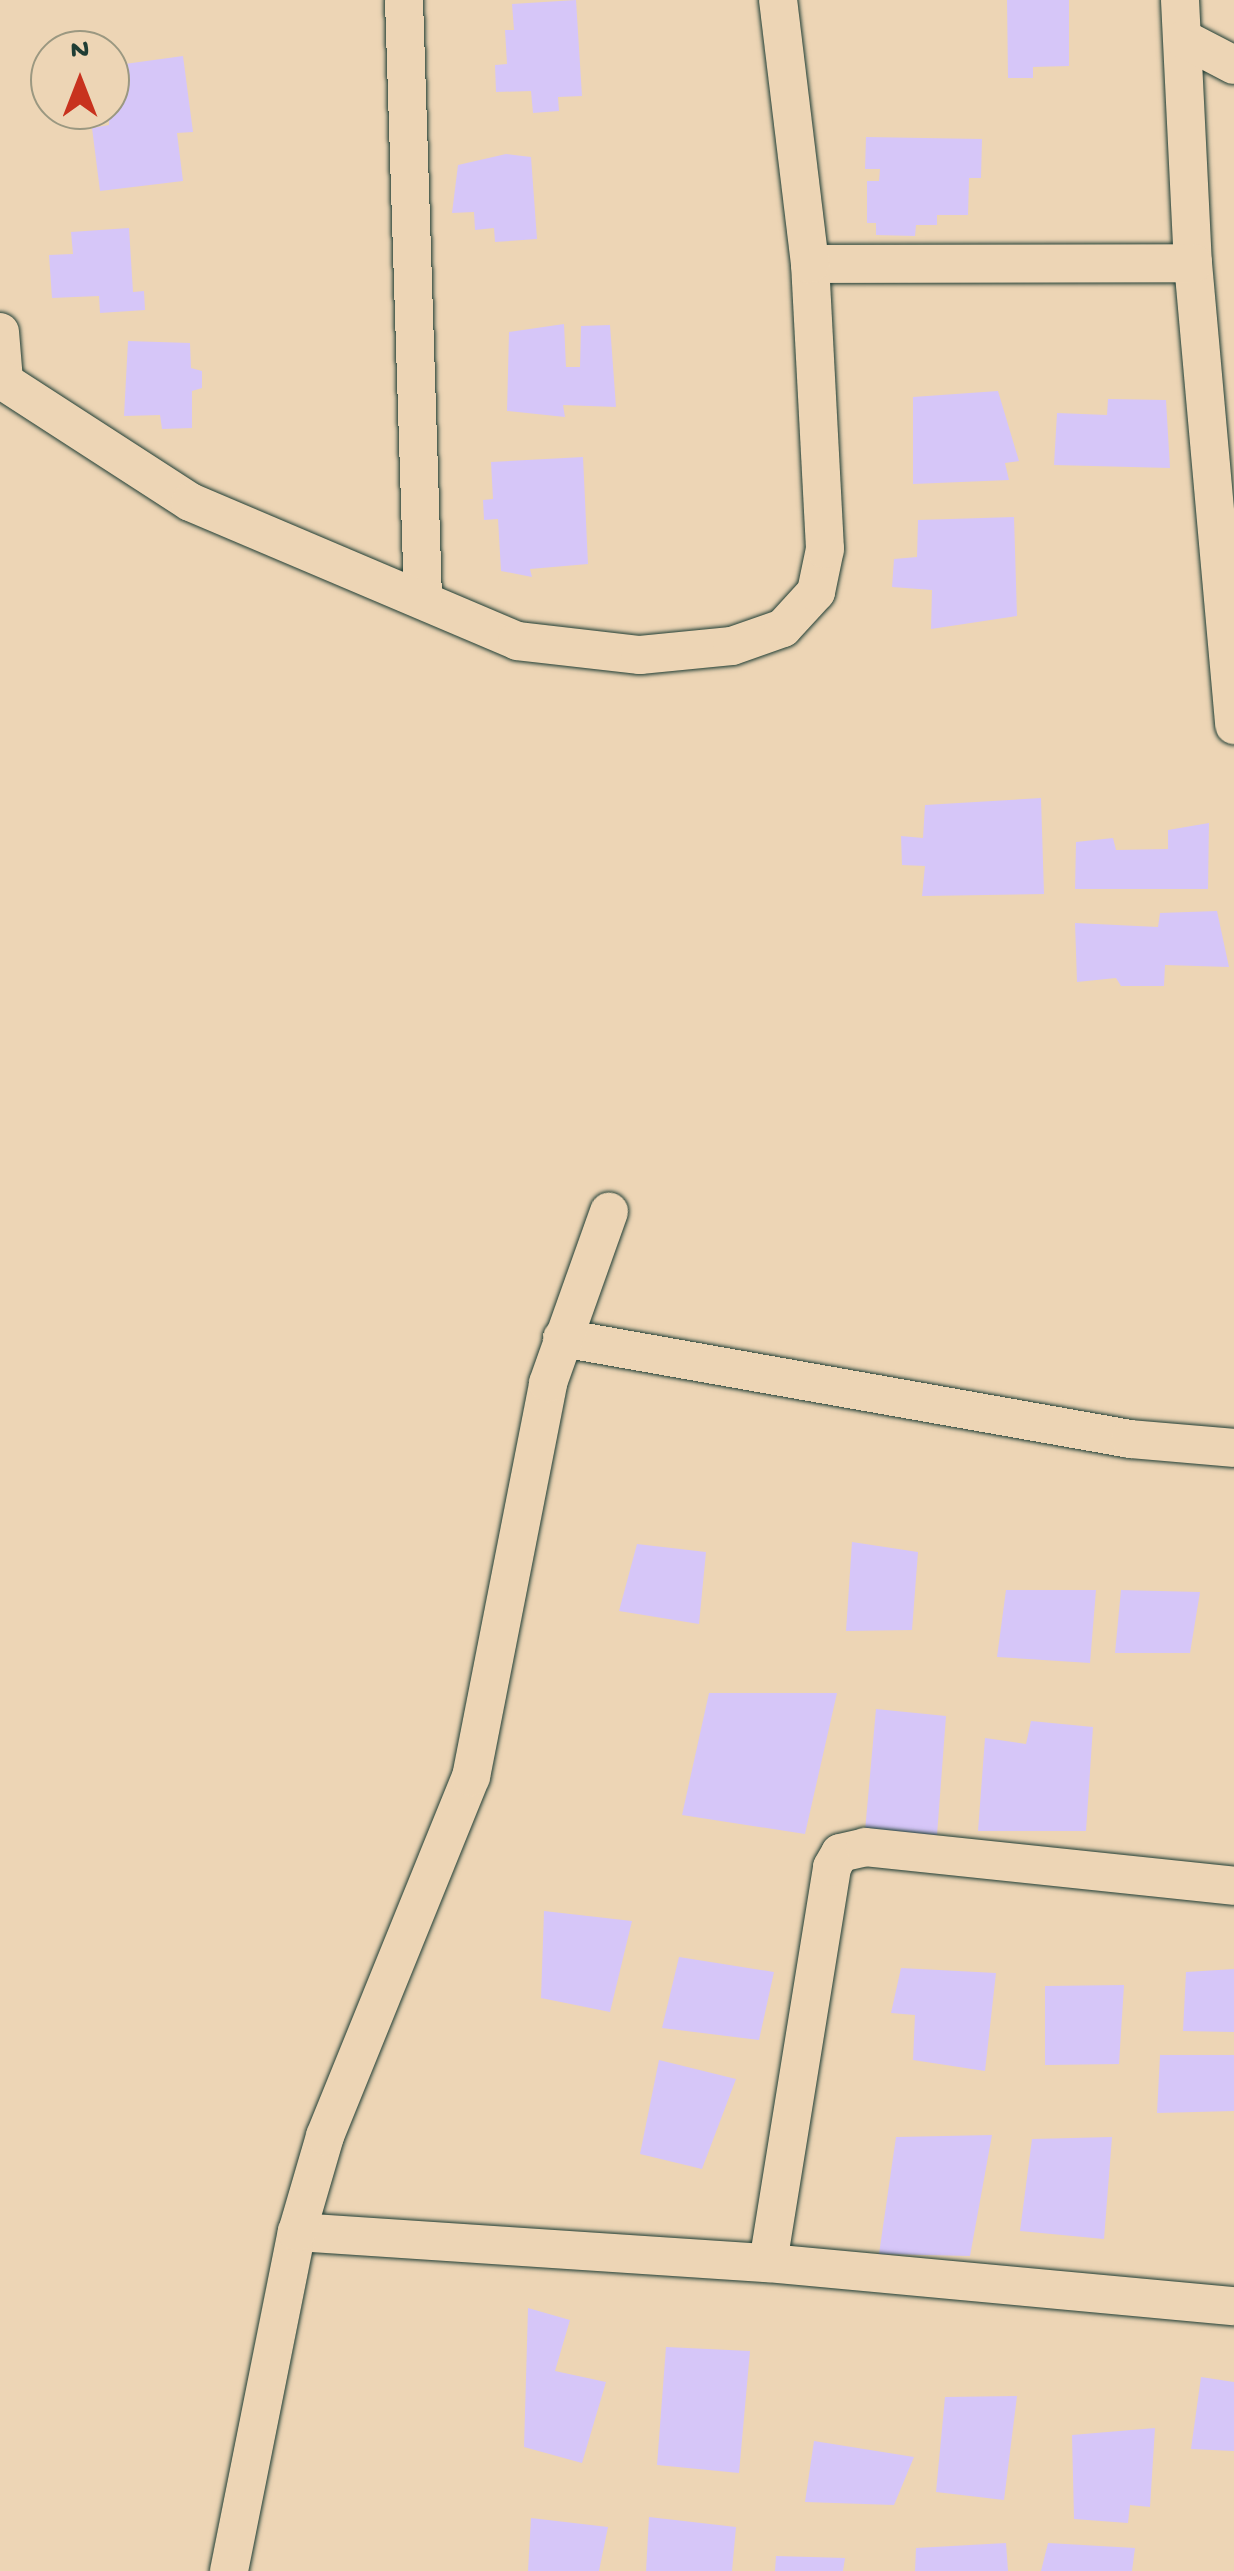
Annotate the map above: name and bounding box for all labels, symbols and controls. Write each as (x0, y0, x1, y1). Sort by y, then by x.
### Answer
north arrow (30, 30, 130, 130)
text: N (71, 35, 89, 68)

